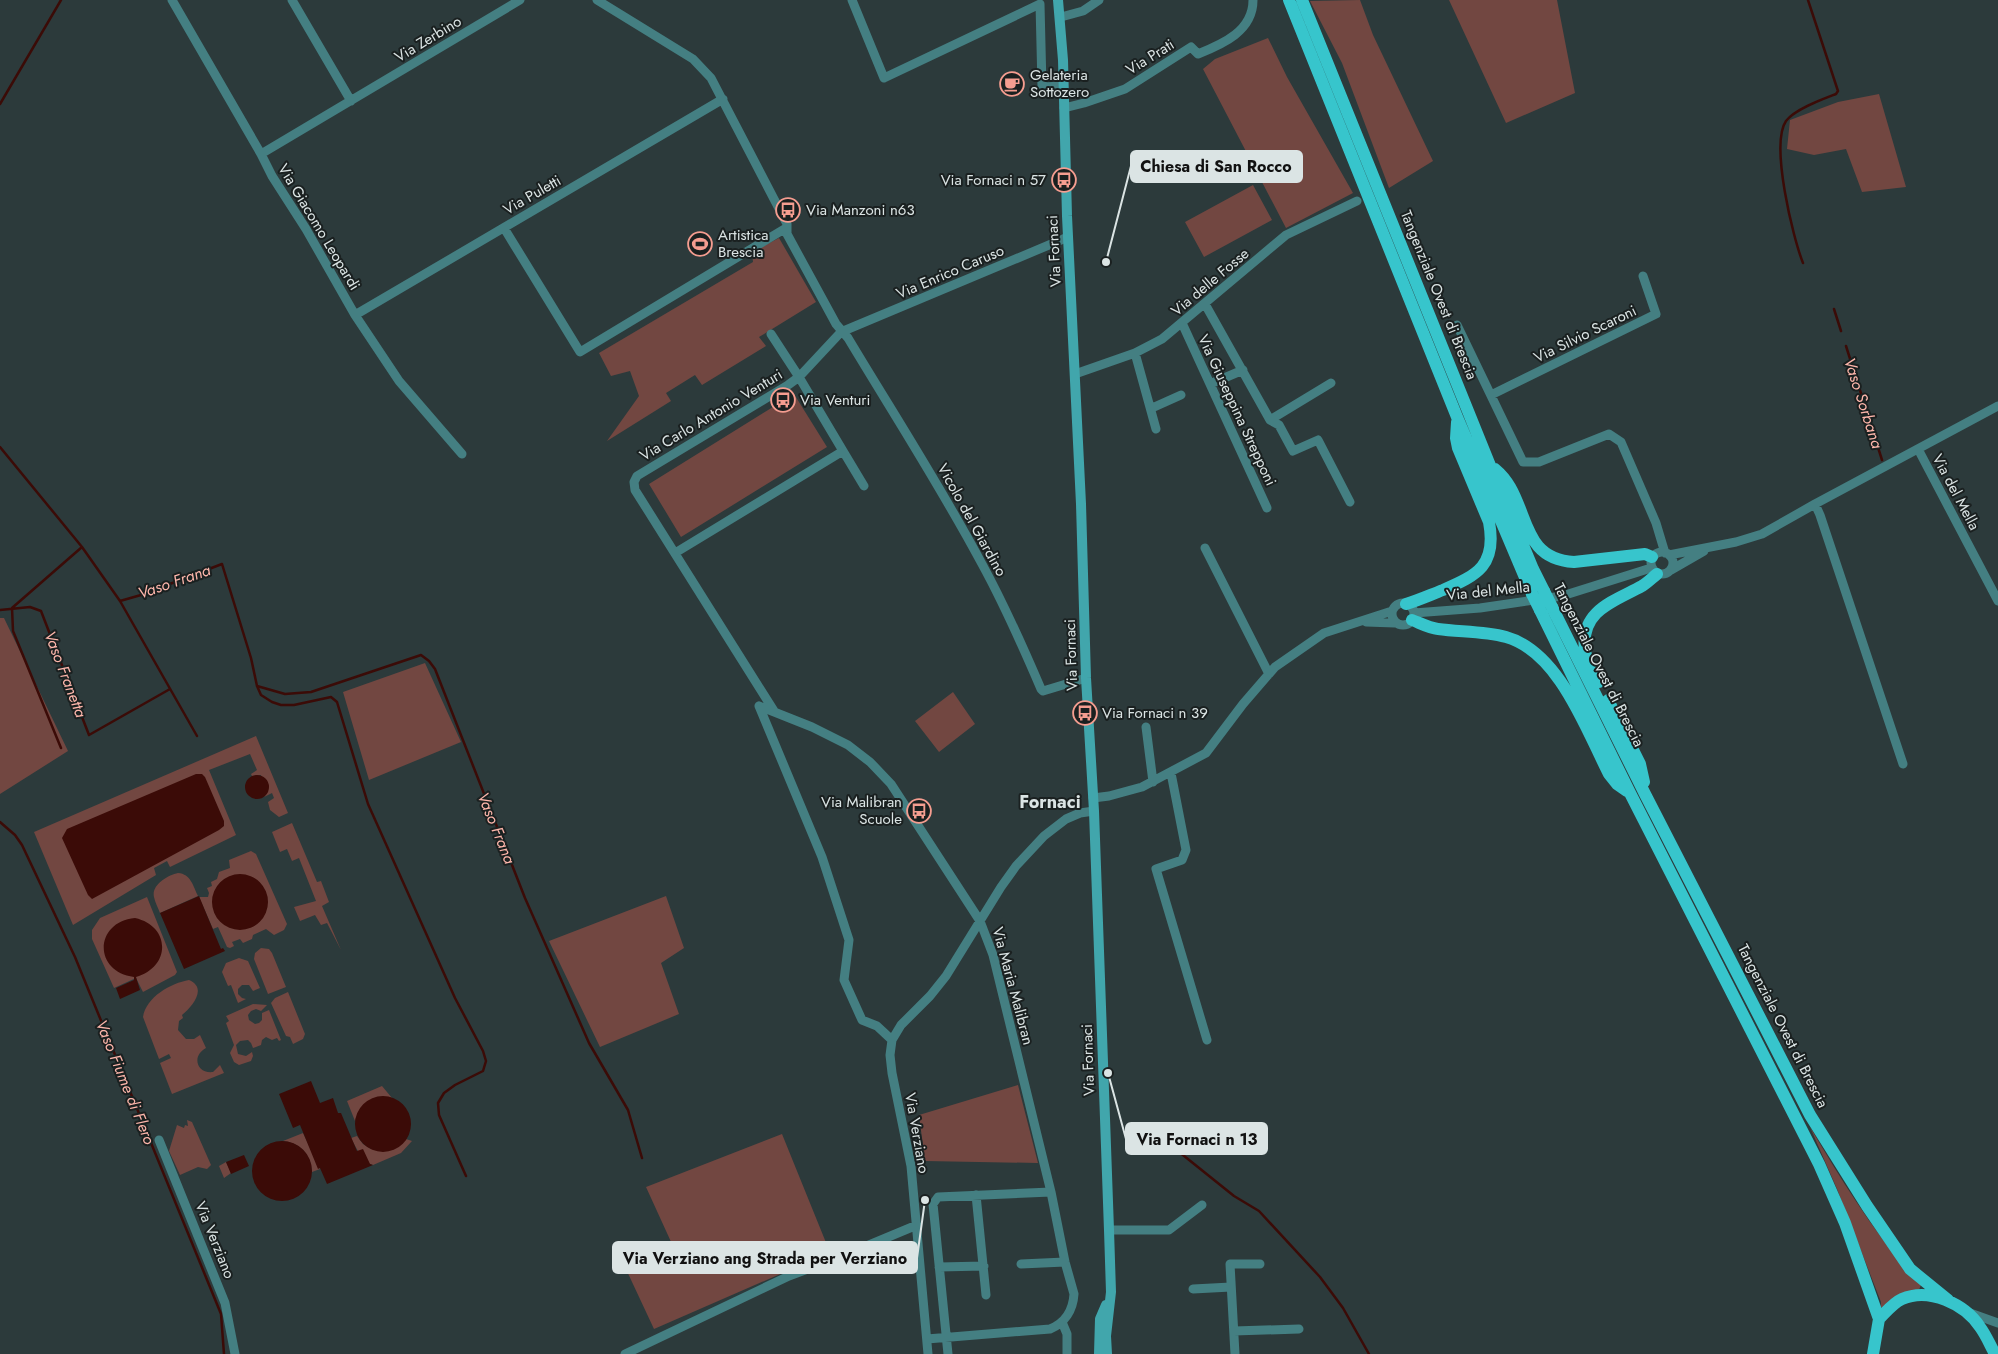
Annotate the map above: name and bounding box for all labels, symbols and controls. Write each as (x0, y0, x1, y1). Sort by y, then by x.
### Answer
street label: Via Zerbino (390, 10, 466, 68)
street label: Via Prati (1122, 34, 1178, 80)
place label: Gelateria Sottozero (1030, 64, 1089, 103)
cafe icon: Gelateria Sottozero (999, 71, 1025, 97)
callout: Chiesa di San Rocco (1131, 151, 1302, 182)
text: Chiesa di San Rocco (1140, 155, 1292, 178)
street label: Via Giacomo Leopardi (272, 160, 366, 294)
bus stop icon: Via Fornaci n 57 (1051, 167, 1077, 193)
place label: Via Fornaci n 57 (941, 169, 1046, 191)
street label: Via Puletti (499, 170, 565, 220)
bus stop icon: Via Manzoni n63 (775, 197, 801, 223)
place label: Via Manzoni n63 (806, 199, 915, 221)
street label: Tangenziale Ovest di Brescia (1395, 207, 1483, 383)
street label: Via Fornaci (1041, 214, 1067, 288)
place label: Artistica Brescia (718, 224, 768, 263)
sports icon: Artistica Brescia (687, 231, 713, 257)
street label: Via Enrico Caruso (893, 239, 1007, 305)
street label: Via delle Fosse (1166, 243, 1254, 321)
street label: Via Silvio Scaroni (1530, 300, 1640, 368)
street label: Via Giuseppina Strepponi (1192, 331, 1282, 489)
water label: Vaso Sorbana (1838, 355, 1889, 452)
street label: Via Carlo Antonio Venturi (635, 364, 787, 466)
bus stop icon: Via Venturi (770, 387, 796, 413)
place label: Via Venturi (800, 389, 870, 411)
street label: Via del Mella (1927, 450, 1985, 534)
street label: Vicolo del Giardino (932, 460, 1012, 580)
water label: Vaso Frana (135, 558, 214, 605)
street label: Via del Mella (1445, 576, 1531, 606)
street label: Tangenziale Ovest di Brescia (1548, 579, 1650, 751)
street label: Via Fornaci (1059, 619, 1083, 691)
water label: Vaso Franetta (38, 628, 93, 721)
bus stop icon: Via Fornaci n 39 (1072, 700, 1098, 726)
place label: Via Fornaci n 39 (1102, 702, 1208, 724)
water label: Vaso Frana (472, 789, 521, 868)
district label: Fornaci (1019, 789, 1081, 815)
place label: Via Malibran Scuole (821, 791, 902, 830)
bus stop icon: Via Malibran Scuole (906, 798, 932, 824)
street label: Via Maria Malibran (987, 925, 1039, 1047)
street label: Tangenziale Ovest di Brescia (1732, 940, 1834, 1112)
water label: Vaso Fiume di Flero (90, 1016, 161, 1148)
street label: Via Fornaci (1076, 1024, 1100, 1096)
street label: Via Verziano (899, 1091, 935, 1175)
callout: Via Fornaci n 13 (1126, 1123, 1267, 1154)
text: Via Fornaci n 13 (1135, 1128, 1258, 1151)
street label: Via Verziano (190, 1198, 240, 1282)
callout: Via Verziano ang Strada per Verziano (613, 1242, 917, 1273)
text: Via Verziano ang Strada per Verziano (622, 1247, 907, 1270)

